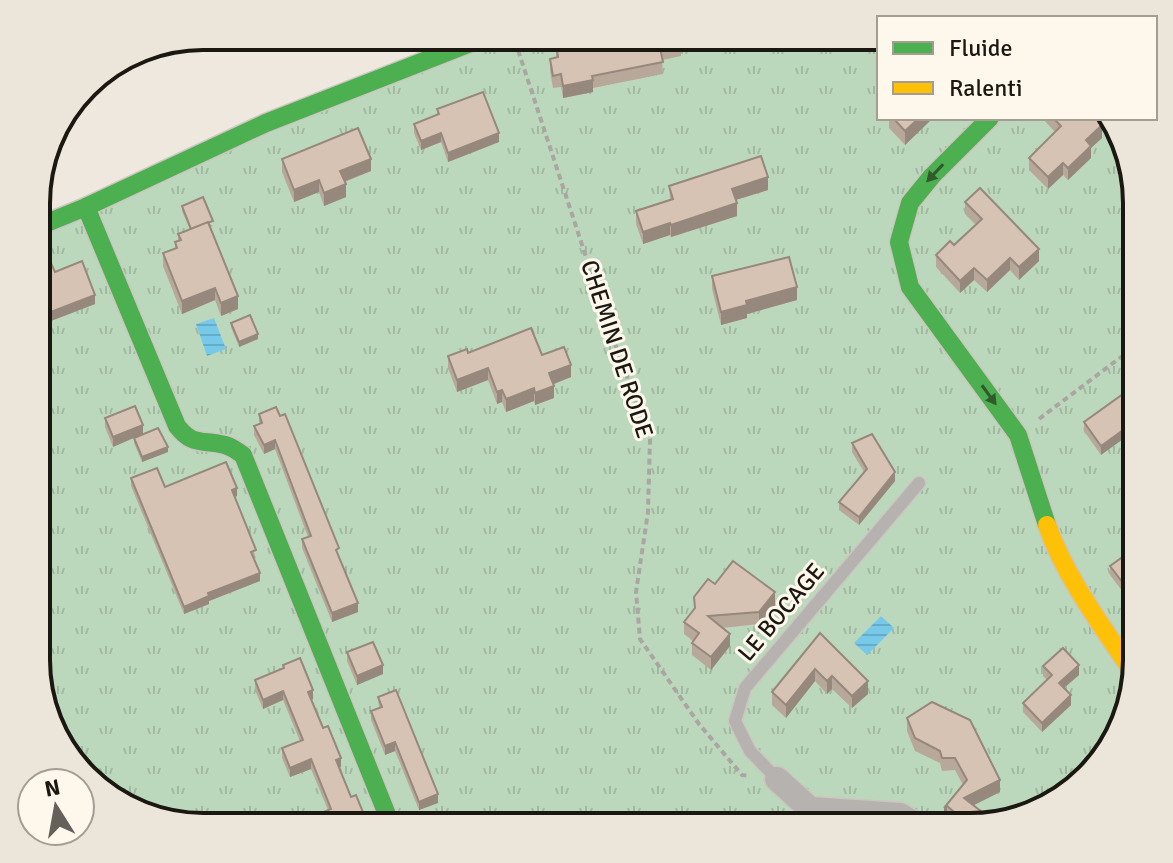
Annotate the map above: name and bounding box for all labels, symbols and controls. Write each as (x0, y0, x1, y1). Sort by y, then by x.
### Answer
legend (877, 16, 1157, 120)
text: Fluide (949, 33, 1013, 63)
text: Ralenti (949, 73, 1022, 103)
one-way arrow (927, 163, 945, 182)
street label: CHEMIN DE RODE (574, 256, 660, 442)
one-way arrow (981, 384, 997, 406)
street label: LE BOCAGE (731, 557, 831, 667)
north arrow (16, 767, 96, 847)
text: N (42, 773, 62, 803)

